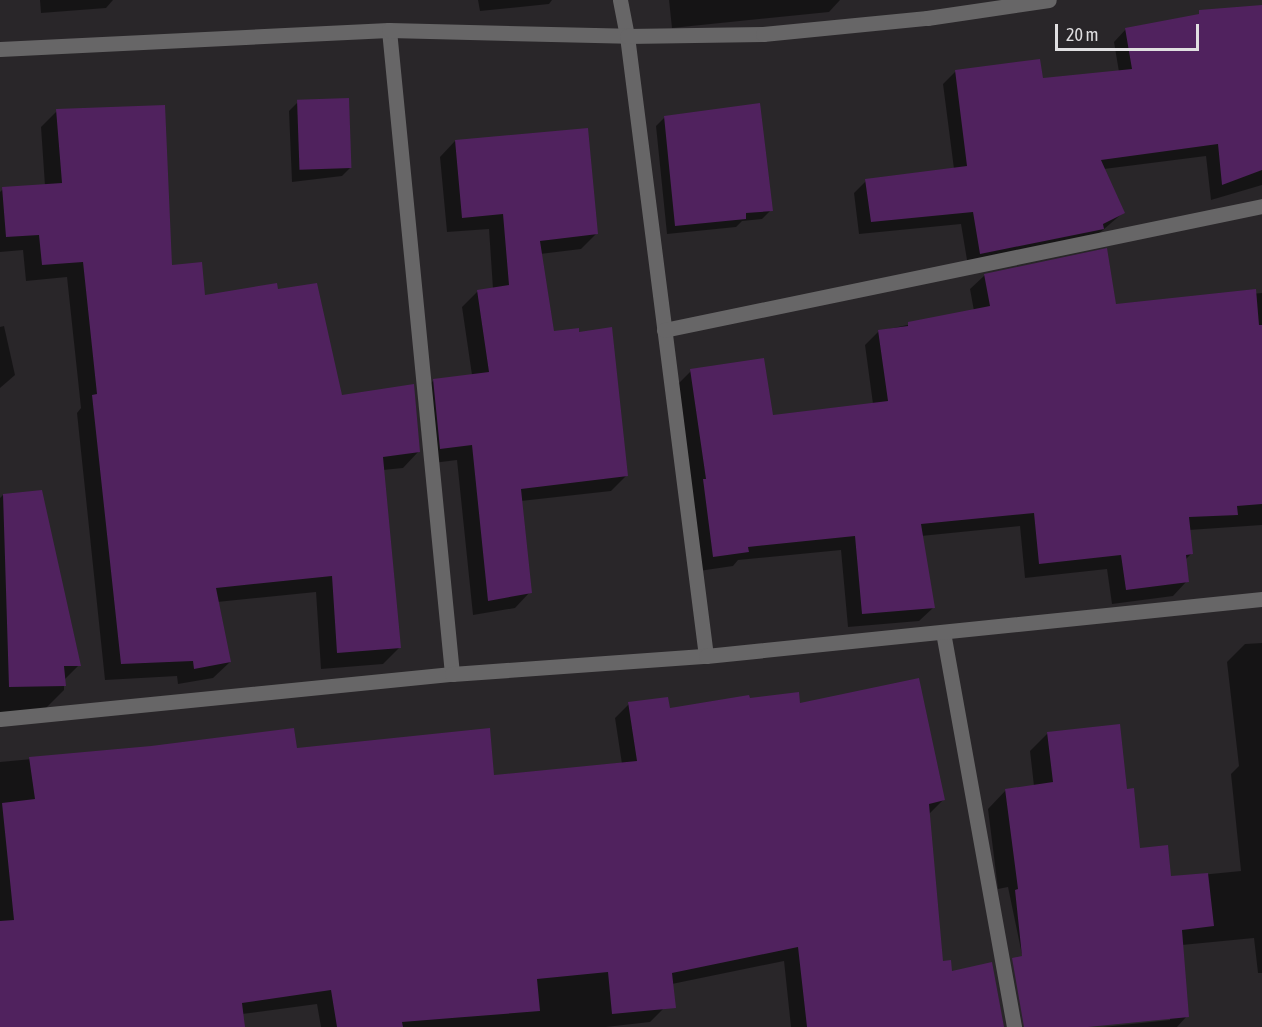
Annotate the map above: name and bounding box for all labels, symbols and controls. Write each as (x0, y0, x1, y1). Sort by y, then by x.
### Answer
scale bar (1058, 12, 1202, 50)
text: 20 m (1066, 24, 1098, 45)

